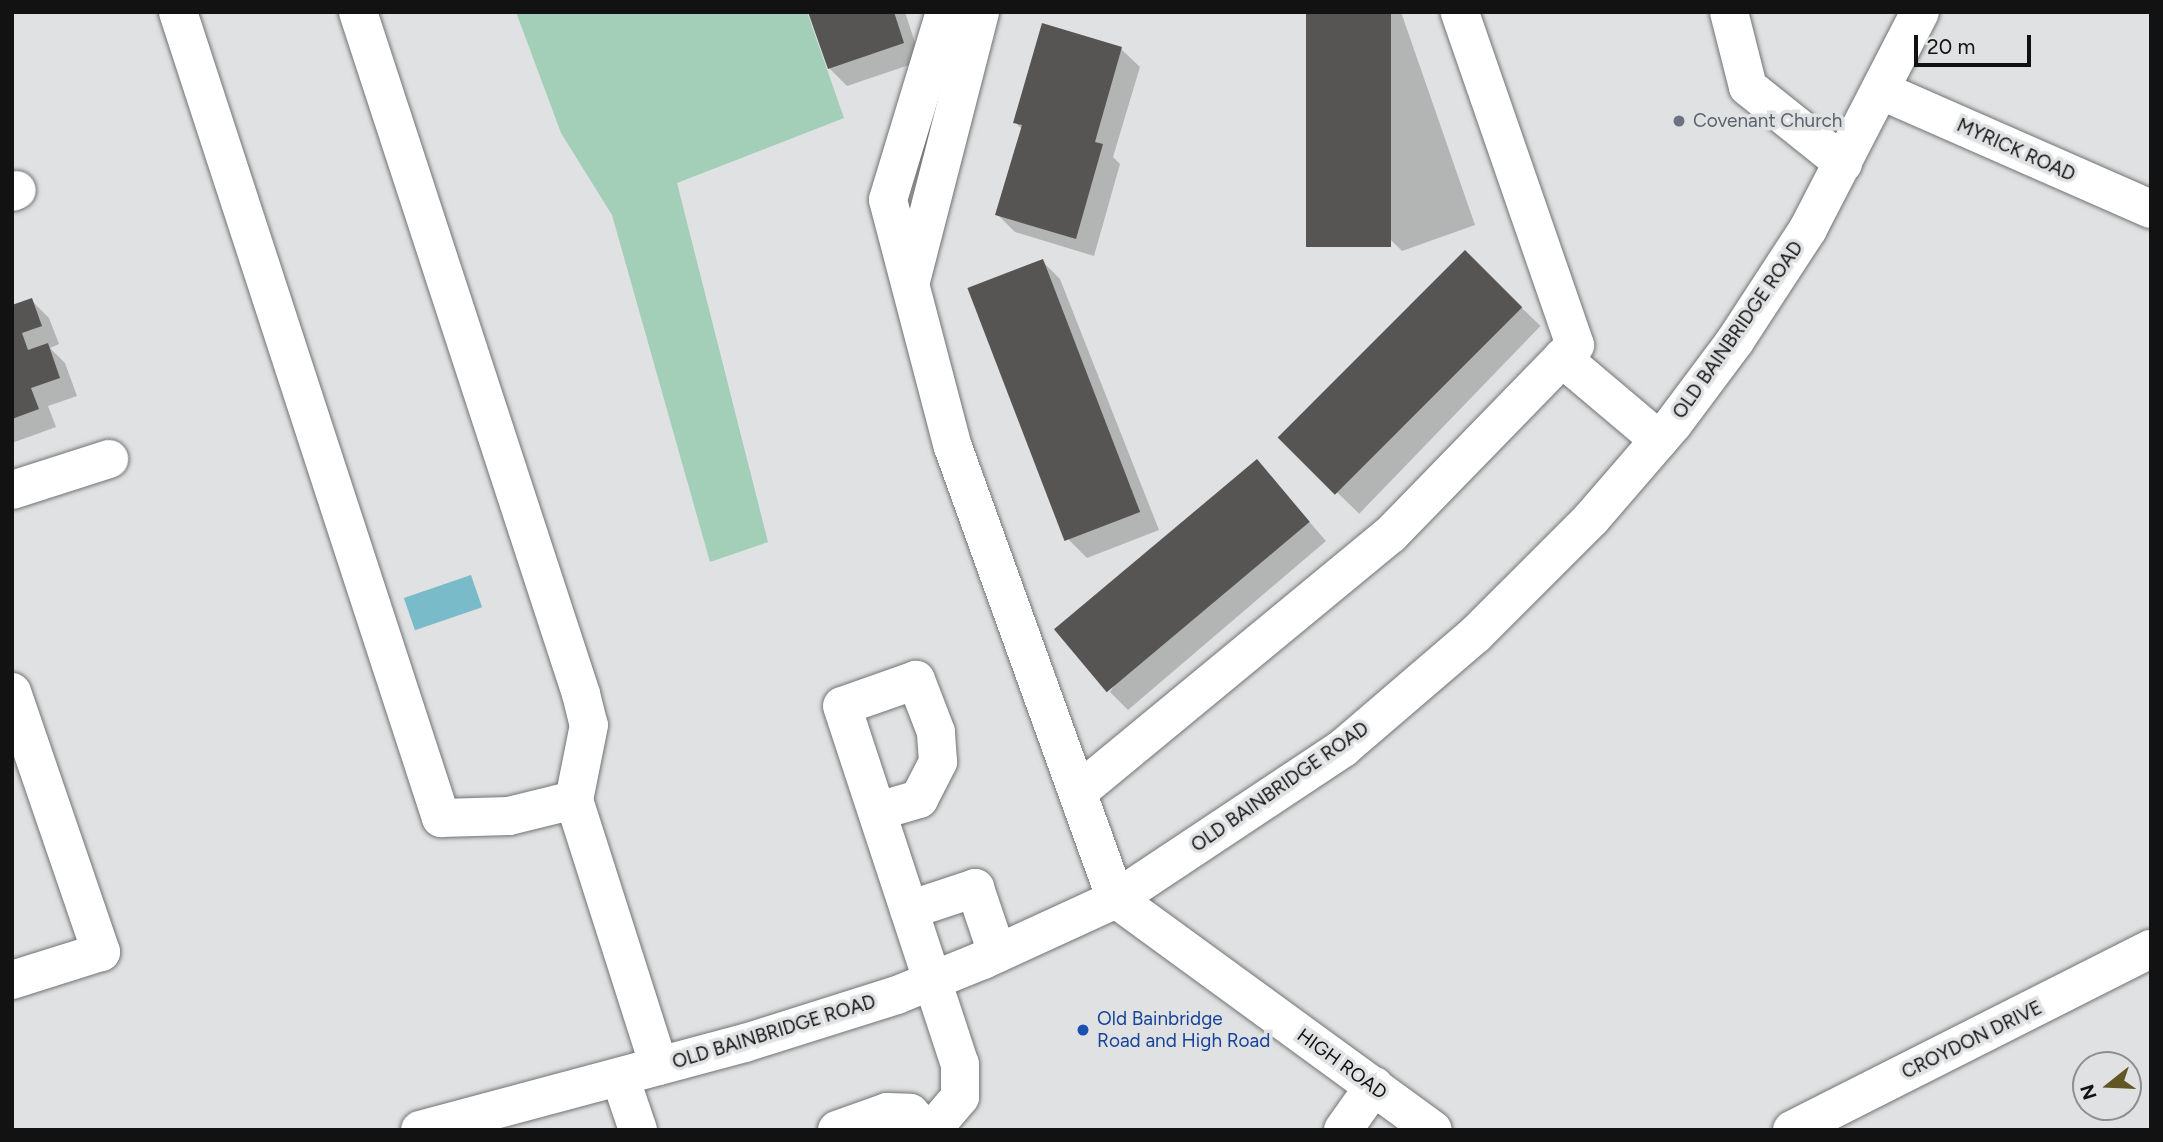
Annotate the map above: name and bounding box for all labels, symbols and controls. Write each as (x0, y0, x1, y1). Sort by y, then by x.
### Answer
scale bar (1918, 21, 2035, 65)
text: 20 m (1927, 34, 1975, 59)
place label: Covenant Church (1693, 110, 1842, 132)
marker: Covenant Church (1671, 113, 1687, 129)
street label: MYRICK ROAD (1953, 114, 2079, 186)
street label: OLD BAINBRIDGE ROAD (1668, 237, 1808, 423)
street label: OLD BAINBRIDGE ROAD (1187, 717, 1373, 857)
street label: OLD BAINBRIDGE ROAD (670, 990, 878, 1074)
street label: CROYDON DRIVE (1898, 996, 2046, 1084)
place label: Old Bainbridge Road and High Road (1097, 1008, 1270, 1052)
marker: Old Bainbridge Road and High Road (1075, 1022, 1091, 1038)
street label: HIGH ROAD (1293, 1024, 1391, 1104)
north arrow (2072, 1051, 2142, 1121)
text: N (2075, 1081, 2102, 1103)

